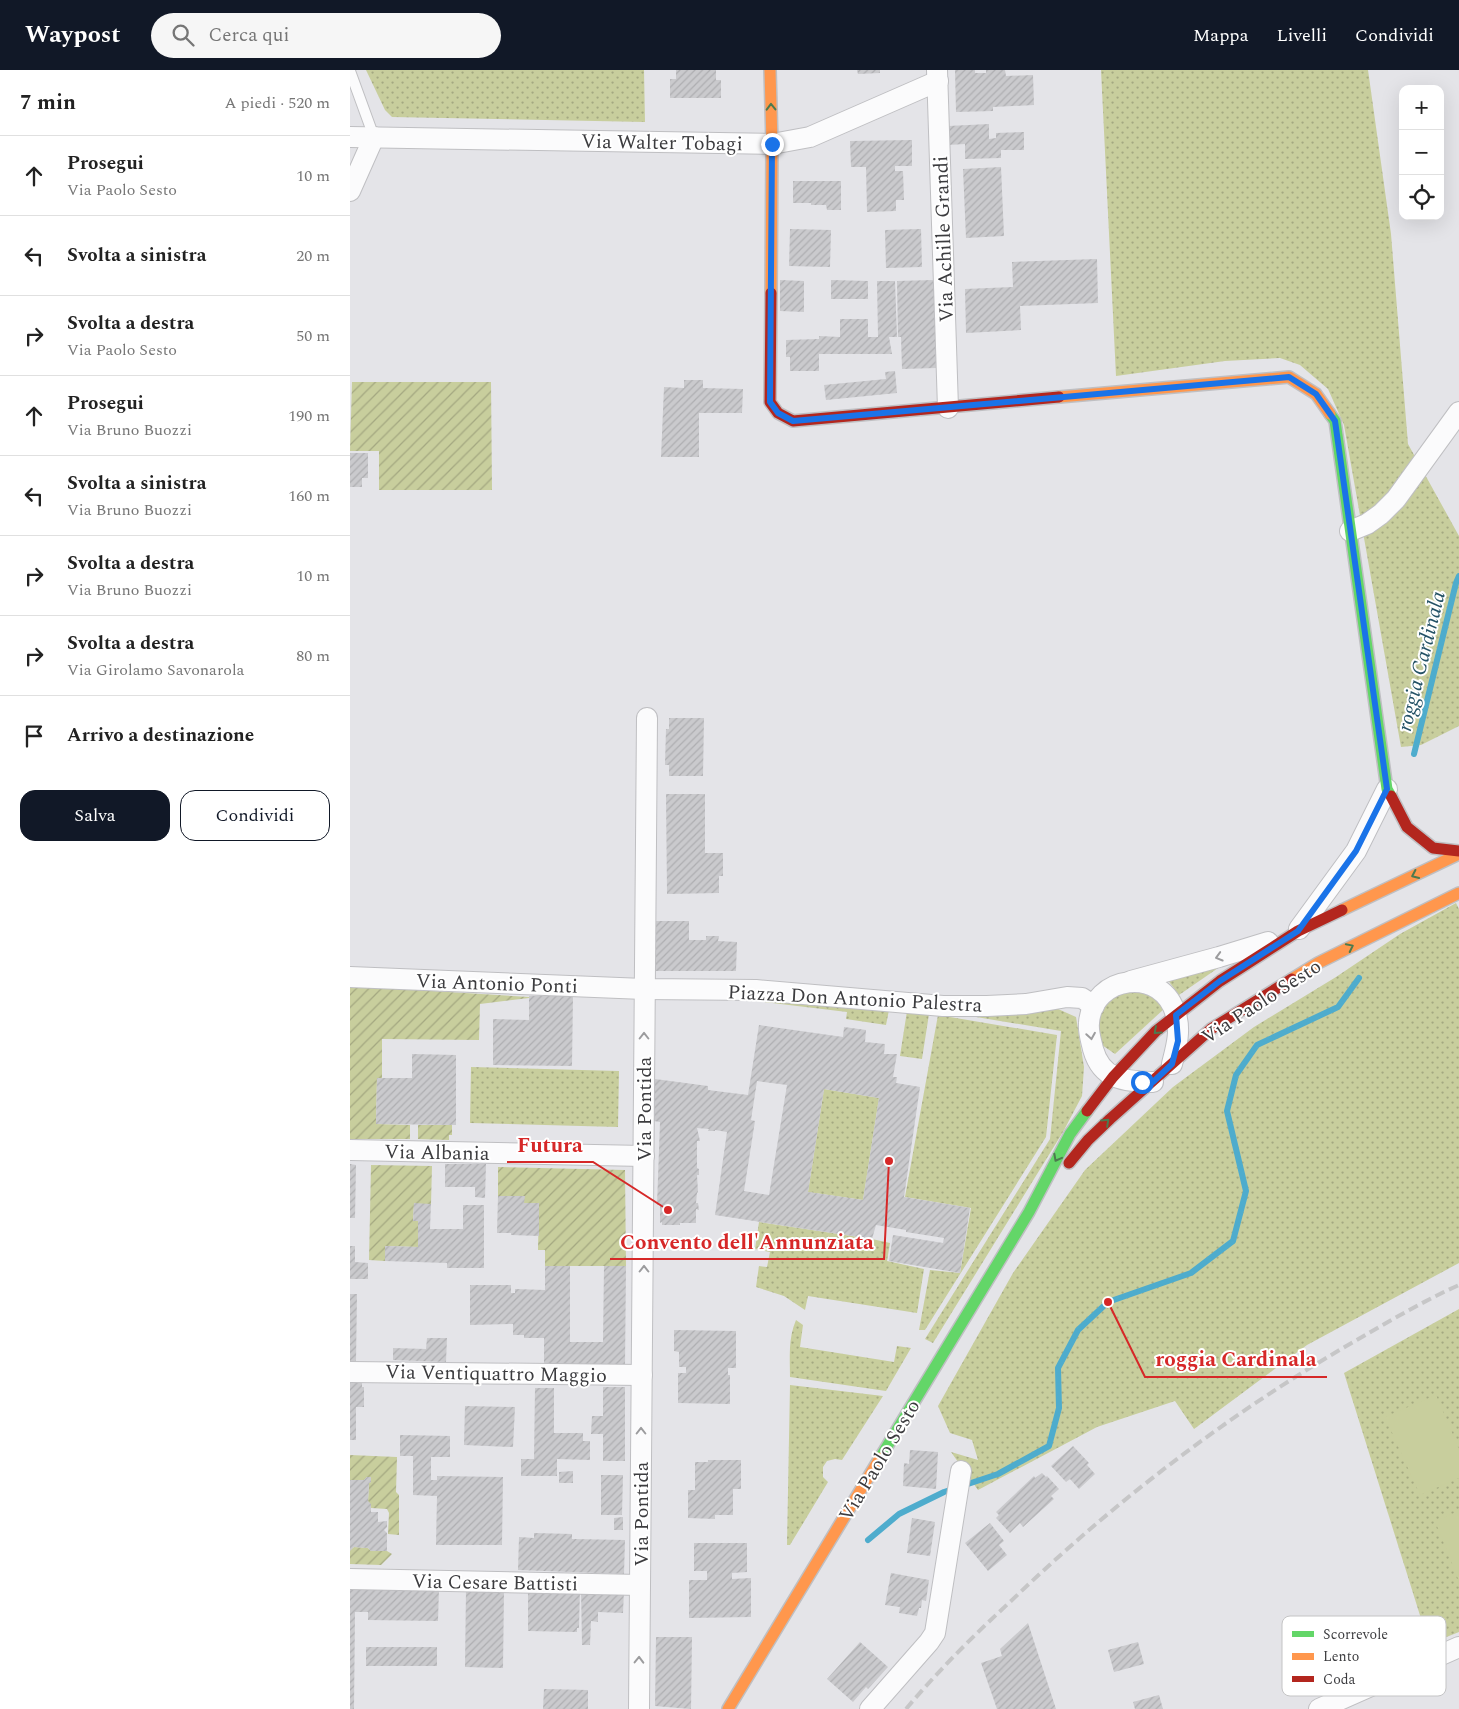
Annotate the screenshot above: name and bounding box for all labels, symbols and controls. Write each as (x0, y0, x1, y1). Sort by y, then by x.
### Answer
search box (151, 13, 501, 58)
text: Waypost (25, 17, 121, 53)
icon: search (169, 21, 197, 49)
text: Cerca qui (209, 21, 289, 50)
text: Mappa (1193, 22, 1248, 49)
text: Livelli (1276, 22, 1327, 49)
text: Condividi (1355, 22, 1434, 49)
map controls (1399, 85, 1444, 220)
button: + (1399, 85, 1444, 130)
text: 7 min (20, 87, 76, 119)
text: A piedi · 520 m (224, 91, 330, 115)
one-way arrow (766, 103, 776, 110)
street label: Via Walter Tobagi (581, 127, 743, 159)
button: − (1399, 130, 1444, 175)
route end (761, 133, 784, 156)
text: Prosegui (67, 149, 144, 178)
street label: Via Achille Grandi (926, 155, 962, 323)
icon: ahead (20, 162, 48, 190)
text: 10 m (296, 164, 330, 188)
button: locate (1399, 175, 1444, 220)
text: Via Paolo Sesto (67, 178, 177, 202)
text: Svolta a sinistra (67, 241, 207, 270)
icon: left (20, 242, 48, 270)
text: 20 m (296, 244, 330, 268)
text: Svolta a destra (67, 309, 194, 338)
icon: right (20, 322, 48, 350)
text: 50 m (296, 324, 330, 348)
text: Via Paolo Sesto (67, 338, 177, 362)
text: Prosegui (67, 389, 144, 418)
icon: ahead (20, 402, 48, 430)
text: 190 m (288, 404, 330, 428)
text: Via Bruno Buozzi (67, 418, 192, 442)
text: Svolta a sinistra (67, 469, 207, 498)
icon: left (20, 482, 48, 510)
text: 160 m (288, 484, 330, 508)
text: Via Bruno Buozzi (67, 498, 192, 522)
text: Svolta a destra (67, 549, 194, 578)
icon: right (20, 562, 48, 590)
text: 10 m (296, 564, 330, 588)
text: Via Bruno Buozzi (67, 578, 192, 602)
water label: roggia Cardinala (1389, 587, 1455, 735)
text: Svolta a destra (67, 629, 194, 658)
icon: right (20, 642, 48, 670)
text: 80 m (296, 644, 330, 668)
text: Via Girolamo Savonarola (67, 658, 244, 682)
text: Arrivo a destinazione (67, 721, 254, 750)
icon: arrive (20, 722, 48, 750)
button: Salva (20, 790, 170, 841)
button: Condividi (180, 790, 330, 841)
one-way arrow (1411, 869, 1420, 880)
one-way arrow (1345, 943, 1354, 953)
street label: Via Paolo Sesto (1196, 952, 1327, 1052)
one-way arrow (1215, 952, 1223, 962)
street label: Via Antonio Ponti (415, 966, 578, 1002)
street label: Piazza Don Antonio Palestra (727, 977, 983, 1021)
one-way arrow (1154, 1025, 1163, 1034)
one-way arrow (639, 1032, 649, 1040)
one-way arrow (1085, 1032, 1095, 1041)
street label: Via Pontida (630, 1056, 660, 1161)
route start (1131, 1071, 1154, 1094)
one-way arrow (1101, 1119, 1110, 1128)
callout: Futura (507, 1126, 593, 1162)
text: Futura (517, 1130, 583, 1162)
street label: Via Albania (384, 1137, 490, 1169)
one-way arrow (1053, 1153, 1063, 1162)
callout: Convento dell'Annunziata (610, 1223, 884, 1259)
text: Convento dell'Annunziata (620, 1227, 874, 1259)
one-way arrow (638, 1265, 649, 1273)
callout: roggia Cardinala (1145, 1341, 1327, 1377)
text: roggia Cardinala (1155, 1344, 1317, 1376)
street label: Via Ventiquattro Maggio (385, 1357, 607, 1391)
street label: Via Paolo Sesto (832, 1394, 928, 1527)
one-way arrow (636, 1427, 646, 1435)
street label: Via Pontida (627, 1461, 657, 1566)
street label: Via Cesare Battisti (412, 1567, 578, 1599)
legend (1282, 1616, 1446, 1696)
text: Scorrevole (1323, 1624, 1388, 1645)
text: Lento (1323, 1646, 1359, 1667)
one-way arrow (634, 1656, 644, 1664)
text: Coda (1323, 1669, 1356, 1690)

